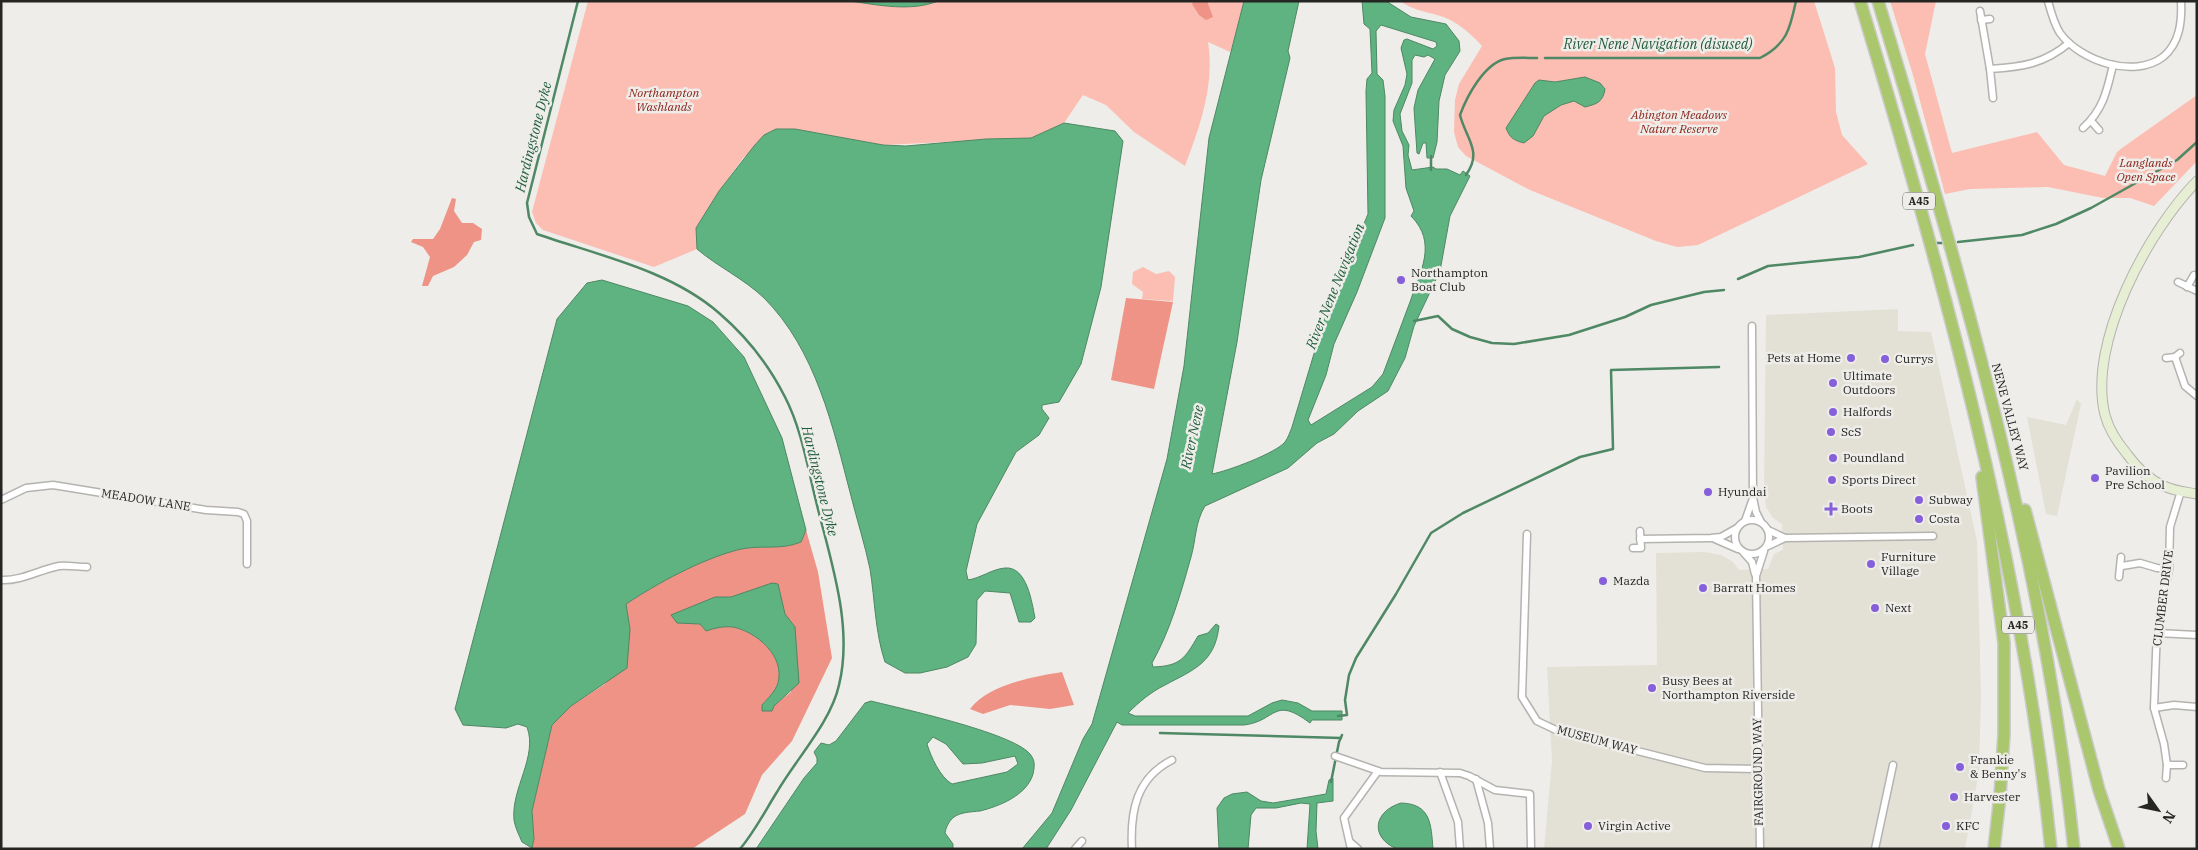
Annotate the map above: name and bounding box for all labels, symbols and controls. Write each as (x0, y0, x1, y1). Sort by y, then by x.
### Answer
water label: River Nene Navigation (disused) (1563, 35, 1752, 53)
water label: Hardingstone Dyke (510, 79, 556, 195)
park label: Northampton Washlands (628, 85, 699, 114)
park label: Abington Meadows Nature Reserve (1630, 107, 1728, 136)
park label: Langlands Open Space (2117, 155, 2176, 184)
road number: A45 (1903, 192, 1935, 210)
water label: River Nene Navigation (1301, 221, 1368, 352)
place label: Northampton Boat Club (1411, 265, 1489, 294)
marker: Northampton Boat Club (1395, 274, 1407, 286)
place label: Pets at Home (1767, 350, 1841, 365)
place label: Currys (1895, 351, 1934, 366)
marker: Pets at Home (1845, 352, 1857, 364)
marker: Currys (1879, 353, 1891, 365)
street label: NENE VALLEY WAY (1989, 361, 2032, 473)
place label: Ultimate Outdoors (1843, 368, 1896, 397)
marker: Ultimate Outdoors (1827, 377, 1839, 389)
water label: River Nene (1176, 403, 1208, 472)
place label: Halfords (1843, 404, 1892, 419)
marker: Halfords (1827, 406, 1839, 418)
water label: Hardingstone Dyke (797, 423, 843, 539)
place label: ScS (1841, 424, 1861, 439)
marker: ScS (1825, 426, 1837, 438)
place label: Poundland (1843, 450, 1905, 465)
marker: Poundland (1827, 452, 1839, 464)
place label: Pavilion Pre School (2105, 463, 2165, 492)
place label: Sports Direct (1842, 472, 1916, 487)
marker: Pavilion Pre School (2089, 472, 2101, 484)
marker: Sports Direct (1826, 474, 1838, 486)
place label: Hyundai (1718, 484, 1767, 499)
street label: MEADOW LANE (100, 485, 192, 514)
marker: Hyundai (1702, 486, 1714, 498)
place label: Subway (1929, 492, 1973, 507)
marker: Subway (1913, 494, 1925, 506)
place label: Boots (1841, 501, 1873, 516)
marker: Boots (1825, 503, 1837, 515)
place label: Costa (1929, 511, 1960, 526)
marker: Costa (1913, 513, 1925, 525)
place label: Furniture Village (1881, 549, 1936, 578)
street label: CLUMBER DRIVE (2149, 549, 2176, 647)
marker: Furniture Village (1865, 558, 1877, 570)
place label: Mazda (1613, 573, 1650, 588)
marker: Mazda (1597, 575, 1609, 587)
place label: Barratt Homes (1713, 580, 1796, 595)
marker: Barratt Homes (1697, 582, 1709, 594)
place label: Next (1885, 600, 1912, 615)
marker: Next (1869, 602, 1881, 614)
road number: A45 (2002, 616, 2034, 634)
place label: Busy Bees at Northampton Riverside (1662, 673, 1795, 702)
marker: Busy Bees at Northampton Riverside (1646, 682, 1658, 694)
street label: FAIRGROUND WAY (1749, 717, 1766, 826)
street label: MUSEUM WAY (1555, 722, 1639, 758)
place label: Frankie & Benny's (1970, 752, 2026, 781)
marker: Frankie & Benny's (1954, 761, 1966, 773)
north arrow (2133, 785, 2183, 835)
place label: Harvester (1964, 789, 2021, 804)
marker: Harvester (1948, 791, 1960, 803)
text: N (2158, 808, 2179, 827)
place label: Virgin Active (1598, 818, 1671, 833)
place label: KFC (1956, 818, 1980, 833)
marker: Virgin Active (1582, 820, 1594, 832)
marker: KFC (1940, 820, 1952, 832)

